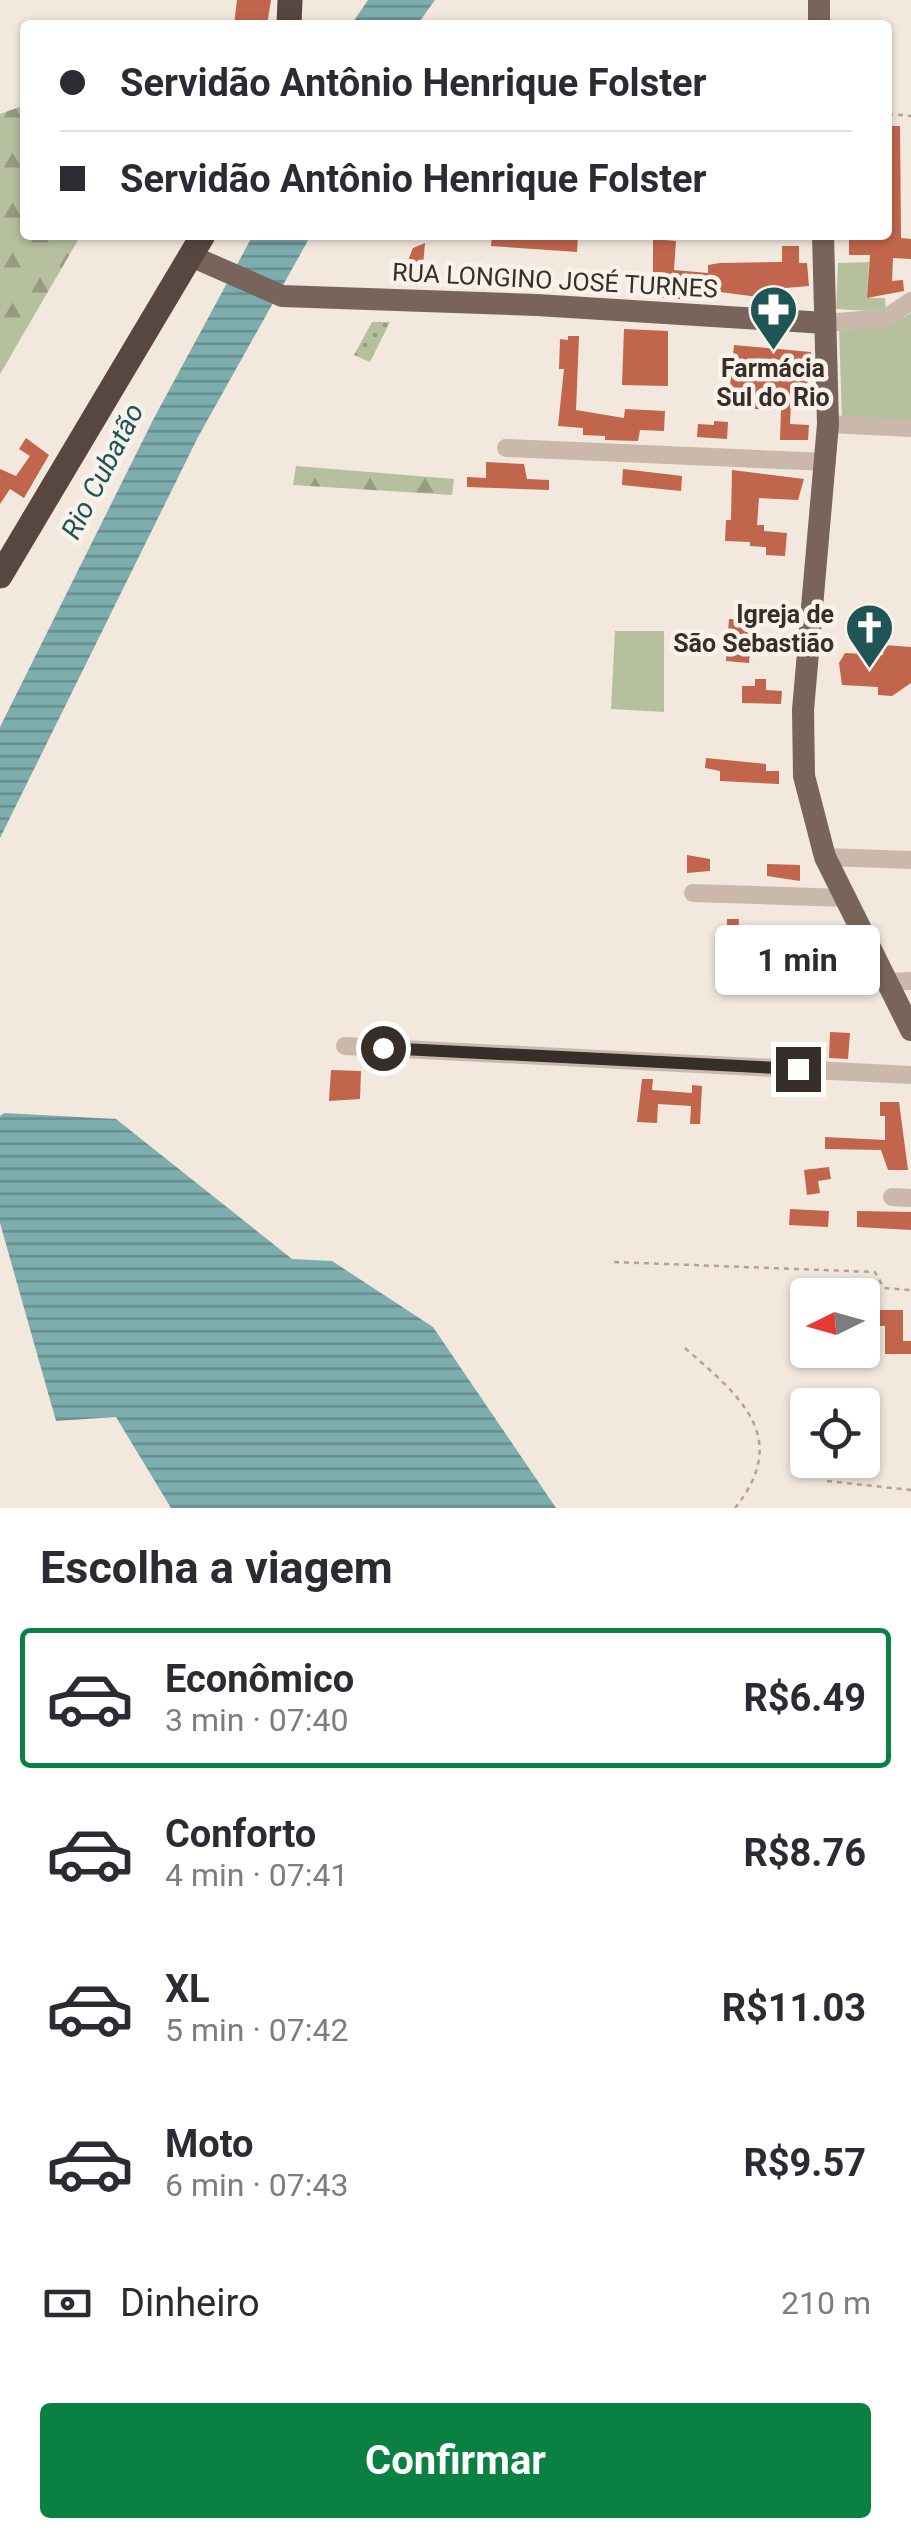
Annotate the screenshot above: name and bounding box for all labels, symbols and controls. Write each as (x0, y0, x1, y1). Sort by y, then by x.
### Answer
text: Servidão Antônio Henrique Folster (120, 61, 706, 105)
text: Servidão Antônio Henrique Folster (120, 157, 706, 201)
street label: RUA LONGINO JOSÉ TURNES (392, 256, 718, 304)
pharmacy icon: Farmácia Sul do Rio (747, 284, 799, 352)
place label: Farmácia Sul do Rio (716, 354, 830, 412)
water label: Rio Cubatão (54, 398, 151, 544)
place label: Igreja de São Sebastião (673, 600, 834, 658)
church icon: Igreja de São Sebastião (843, 602, 895, 670)
callout: 1 min (716, 924, 880, 994)
text: 1 min (757, 941, 838, 979)
route start (361, 1026, 406, 1071)
route end (776, 1047, 821, 1092)
north arrow (790, 1278, 880, 1368)
map controls (790, 1278, 880, 1478)
button: locate (790, 1388, 880, 1478)
text: Escolha a viagem (40, 1541, 393, 1594)
icon: car (45, 1653, 135, 1743)
text: Econômico (165, 1657, 354, 1701)
text: R$6.49 (743, 1676, 866, 1720)
text: 3 min · 07:40 (165, 1701, 348, 1739)
icon: car (45, 1808, 135, 1898)
text: Conforto (165, 1812, 316, 1856)
text: R$8.76 (743, 1831, 866, 1875)
text: 4 min · 07:41 (165, 1856, 348, 1894)
icon: car (45, 1963, 135, 2053)
text: XL (165, 1967, 210, 2011)
text: R$11.03 (722, 1986, 866, 2030)
text: 5 min · 07:42 (165, 2011, 348, 2049)
icon: car (45, 2118, 135, 2208)
text: Moto (165, 2122, 254, 2166)
text: R$9.57 (743, 2141, 866, 2185)
text: 6 min · 07:43 (165, 2166, 348, 2204)
icon: cash (40, 2276, 95, 2331)
text: Dinheiro (120, 2281, 260, 2325)
text: 210 m (781, 2284, 871, 2322)
button: Confirmar (40, 2403, 871, 2518)

